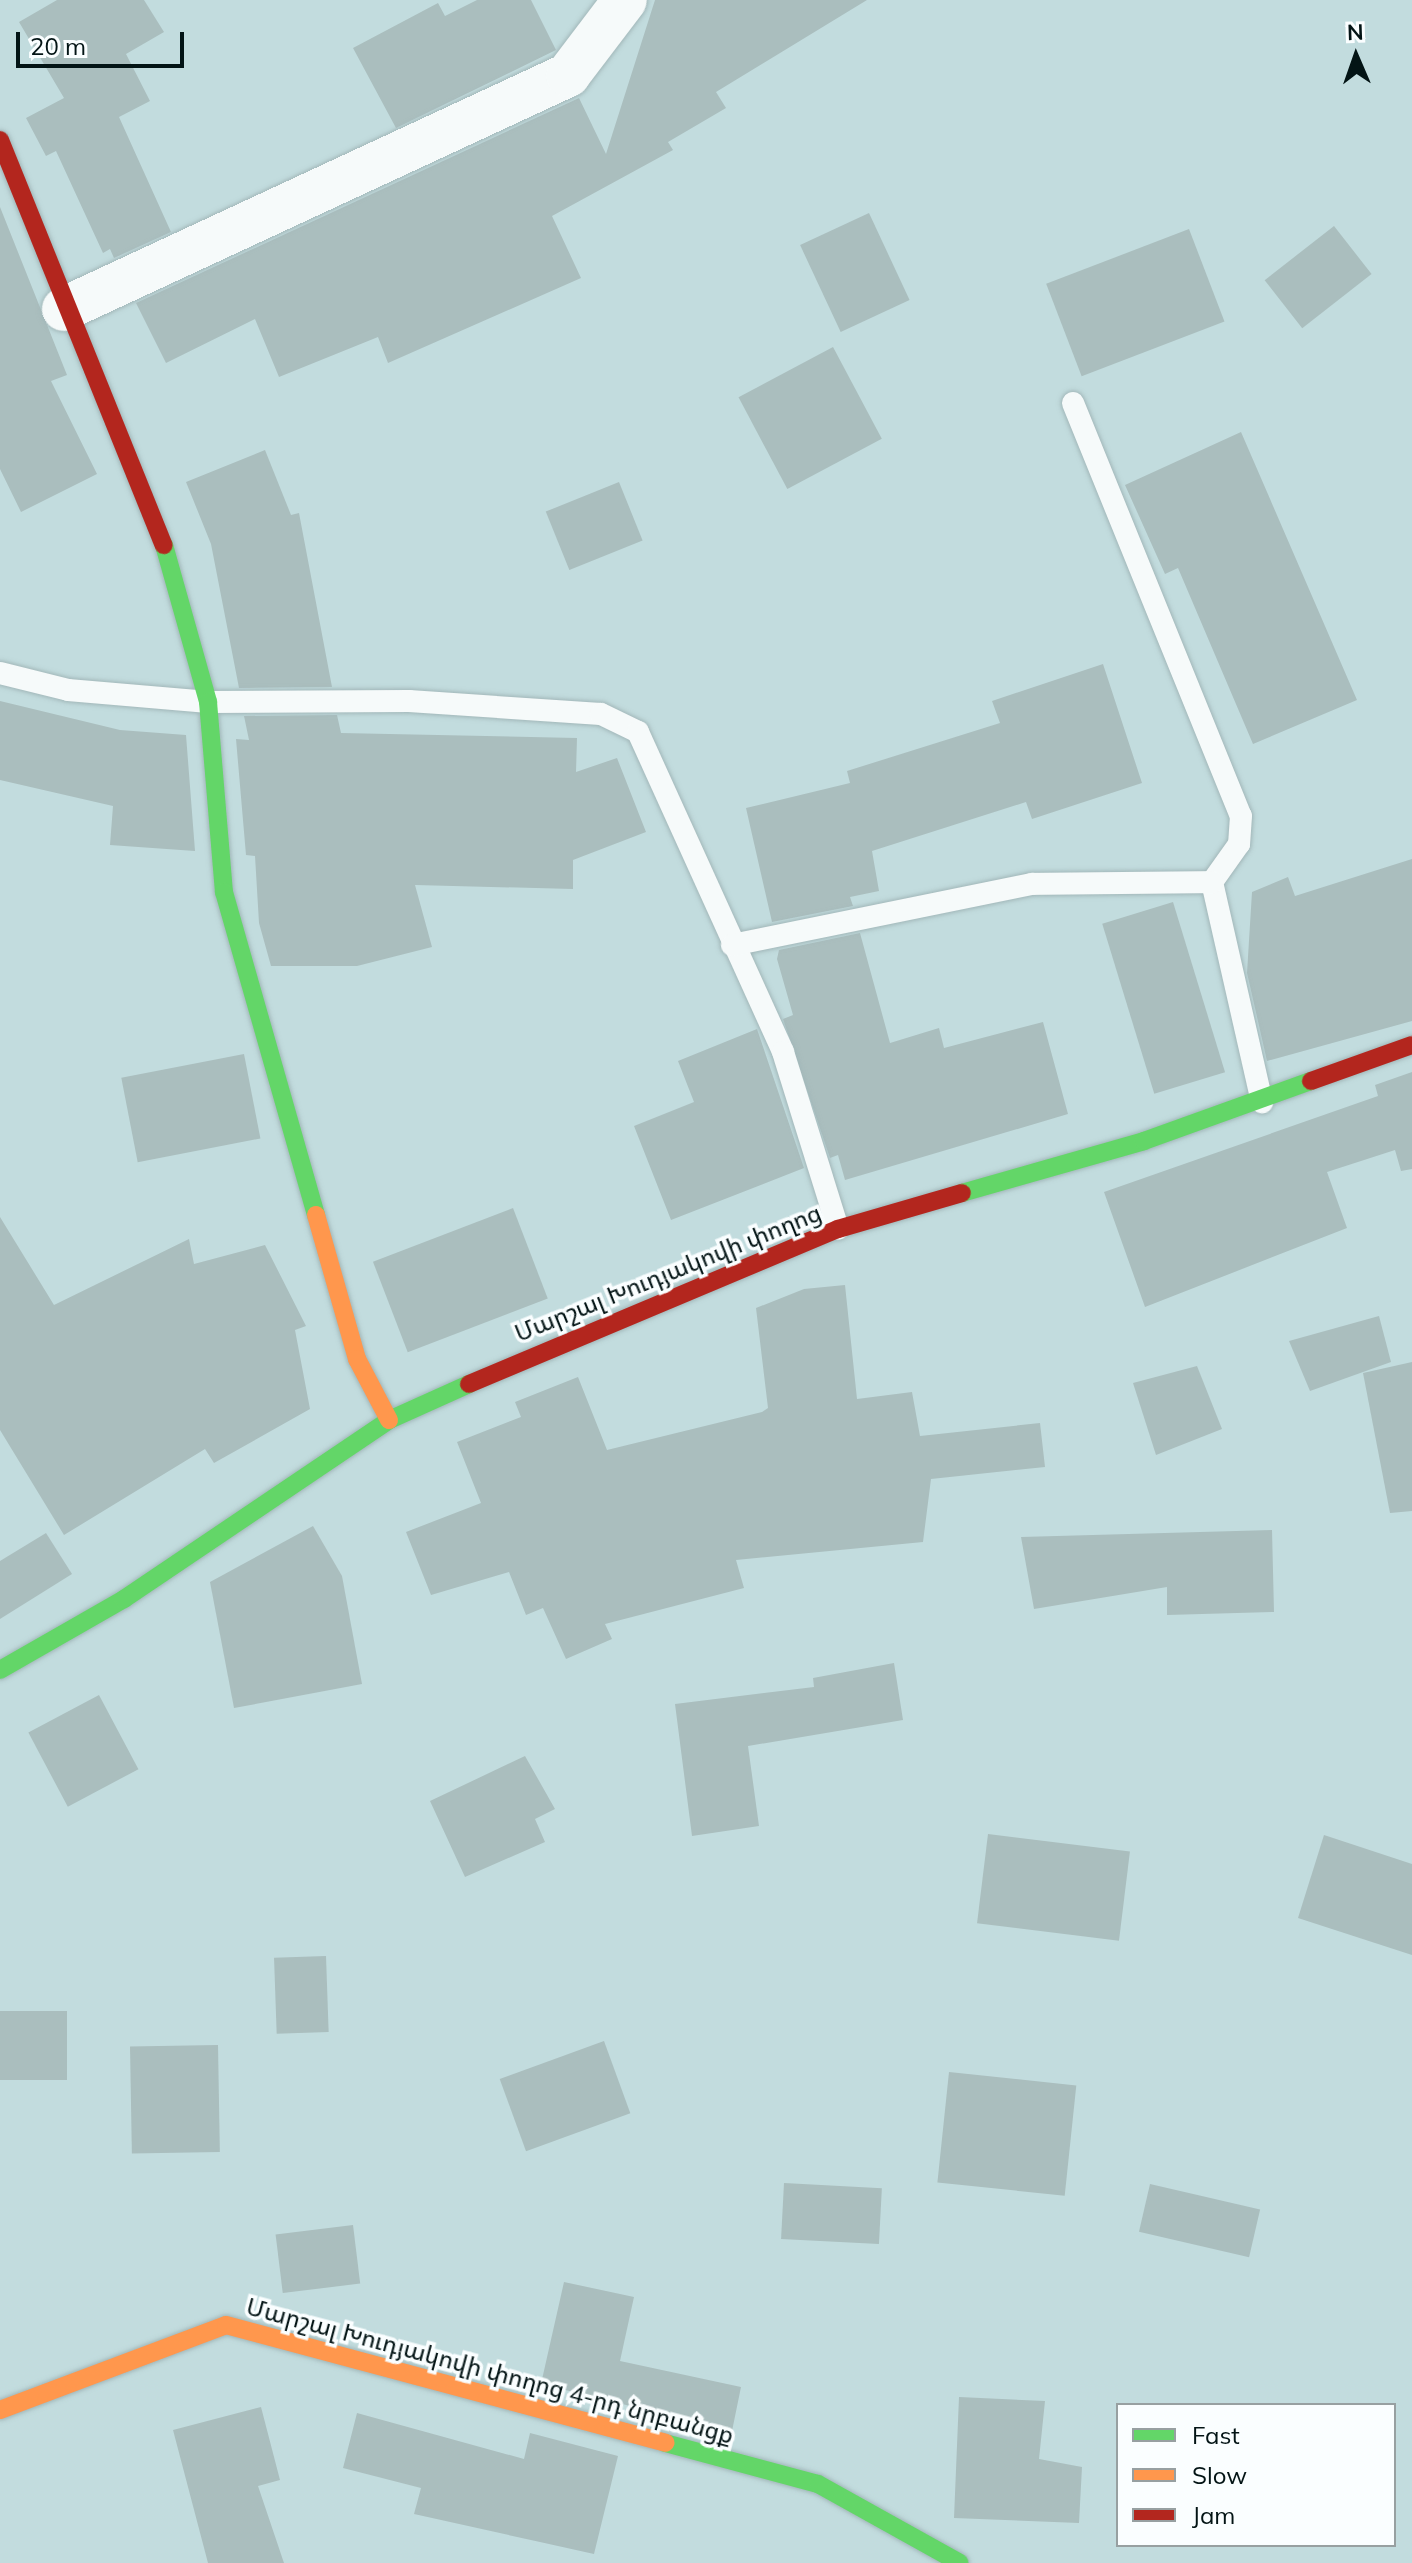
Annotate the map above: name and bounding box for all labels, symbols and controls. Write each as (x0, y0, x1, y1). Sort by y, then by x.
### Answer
scale bar (20, 16, 188, 66)
north arrow (1316, 16, 1396, 96)
text: N (1346, 18, 1364, 46)
text: 20 m (30, 31, 86, 61)
street label: Մարշալ Խուդյակովի փողոց (510, 1198, 826, 1348)
street label: Մարշալ Խուդյակովի փողոց 4-րդ նրբանցք (243, 2292, 737, 2450)
legend (1116, 2403, 1396, 2547)
text: Fast (1192, 2420, 1240, 2450)
text: Slow (1192, 2460, 1247, 2490)
text: Jam (1192, 2500, 1235, 2530)

